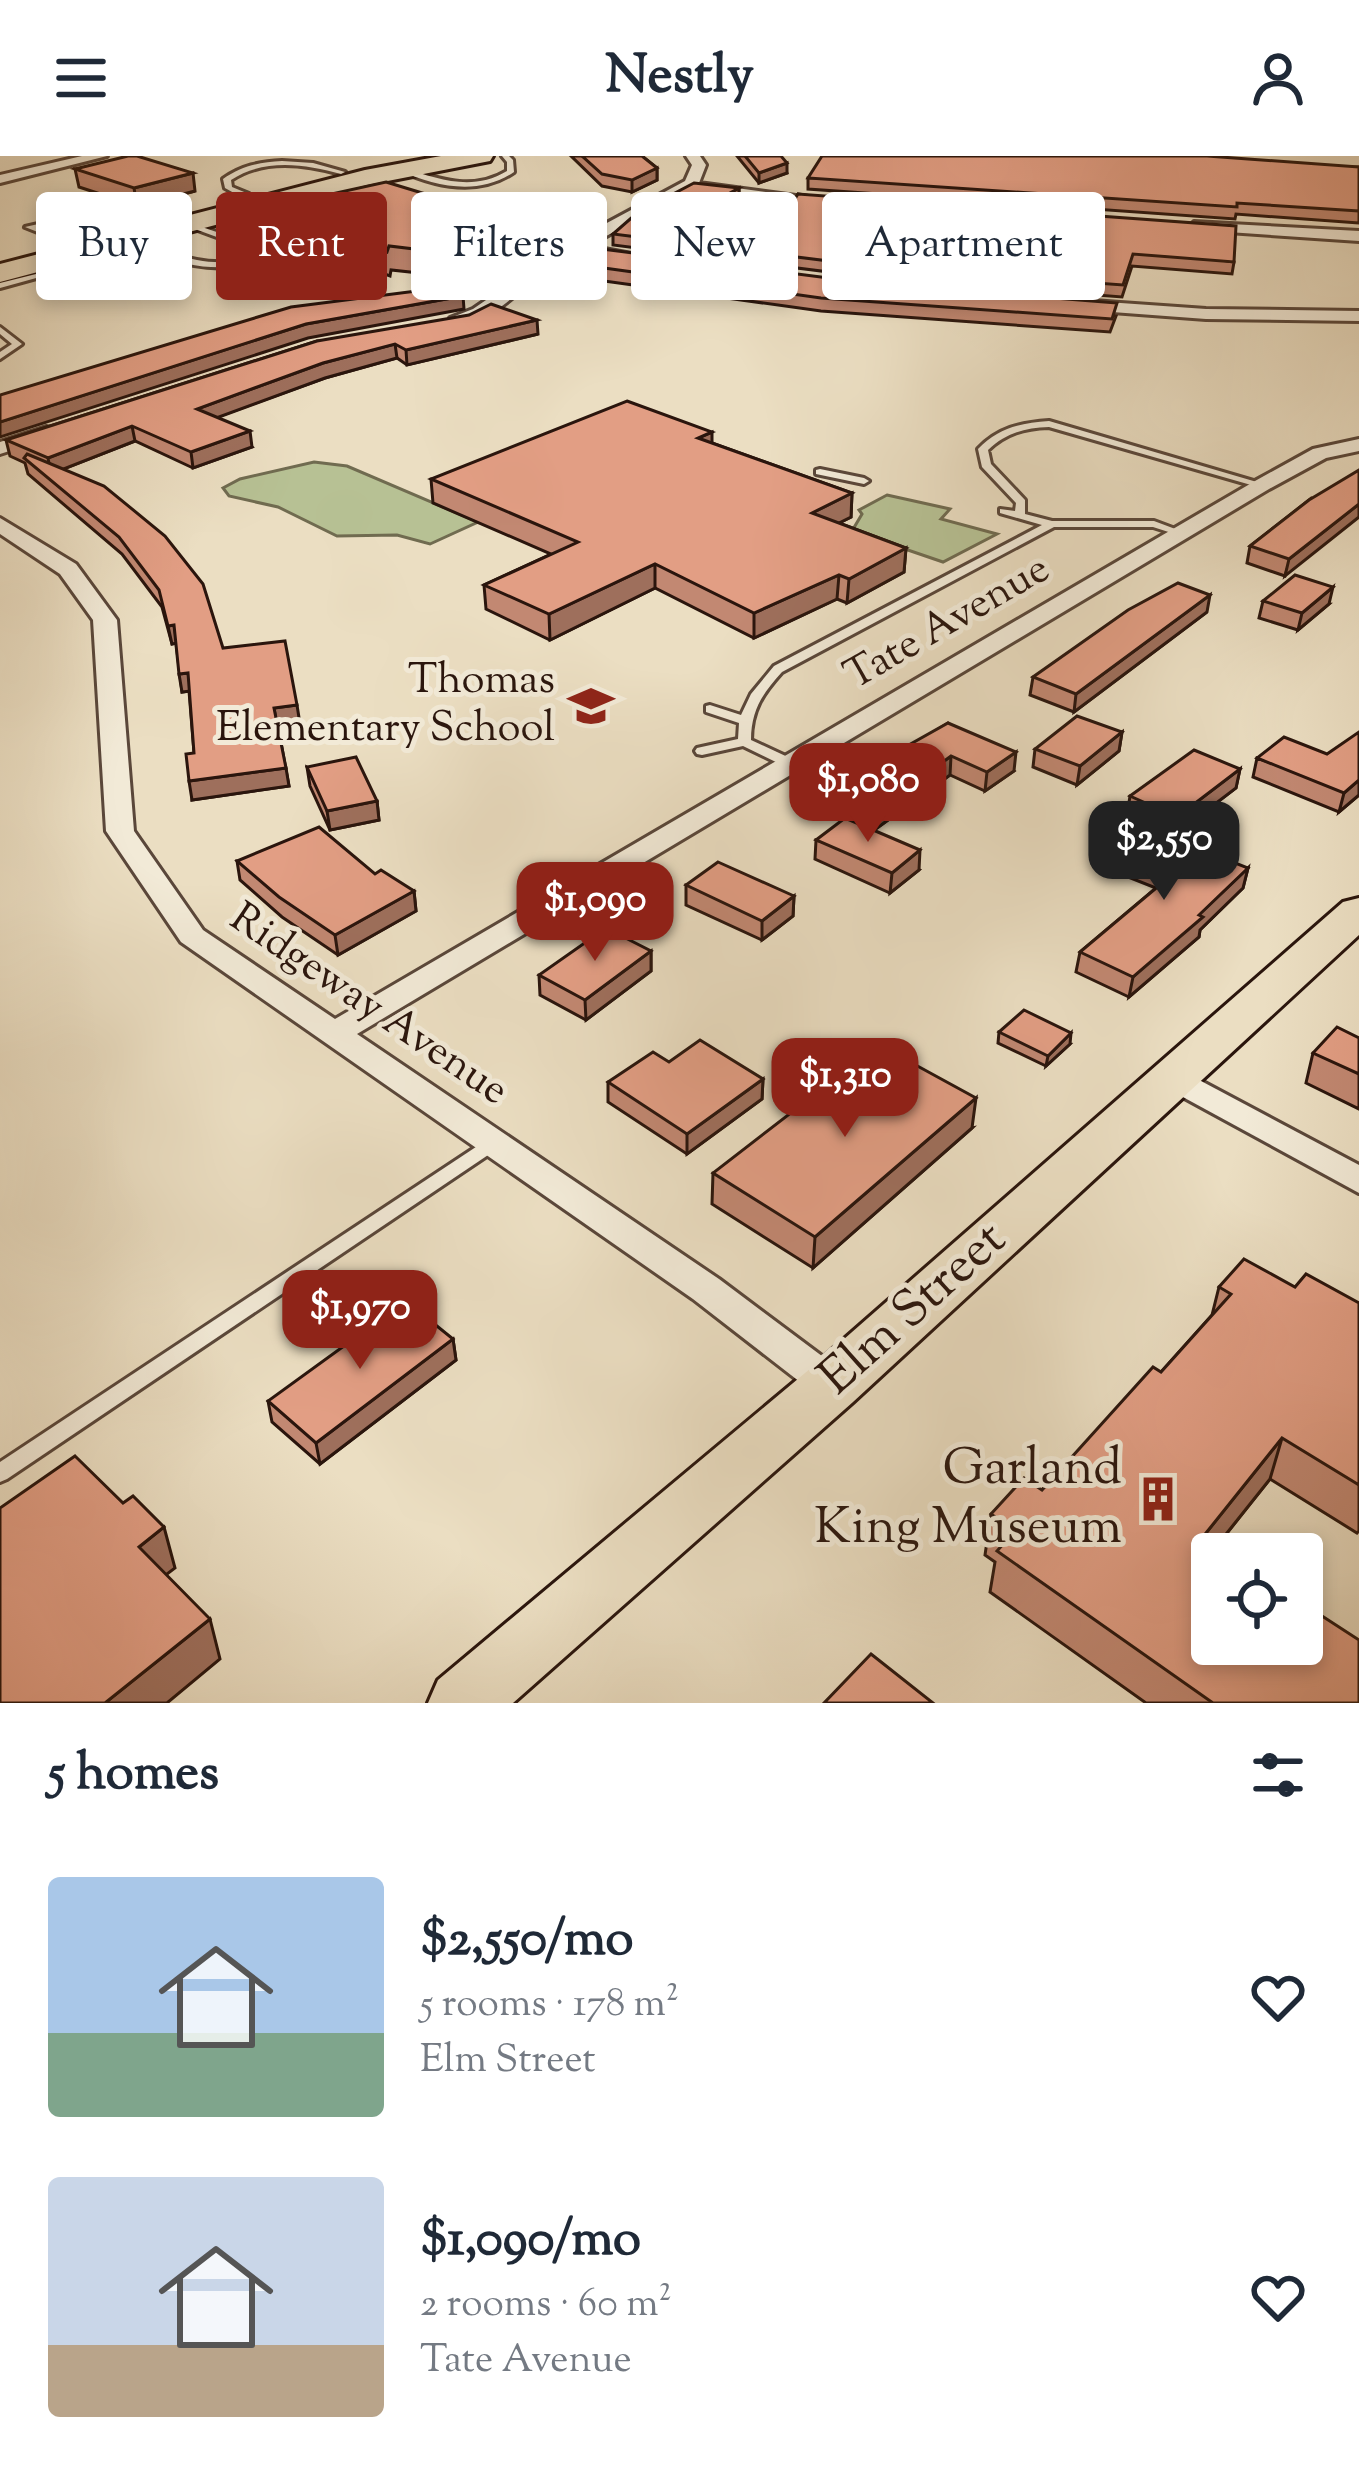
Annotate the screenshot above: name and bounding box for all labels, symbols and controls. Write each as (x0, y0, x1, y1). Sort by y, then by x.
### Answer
text: Nestly (605, 39, 754, 117)
icon: menu (48, 45, 114, 111)
icon: person (1245, 45, 1311, 111)
chip: Buy (36, 192, 192, 300)
chip: Rent (216, 192, 387, 300)
chip: Filters (411, 192, 607, 300)
chip: New (631, 192, 798, 300)
chip: Apartment (822, 192, 1105, 300)
street label: Tate Avenue (834, 541, 1062, 707)
place label: Thomas Elementary School (216, 652, 555, 760)
school or university icon: Thomas Elementary School (566, 681, 616, 731)
pin: $1,080 (770, 743, 966, 845)
text: $1,080 (816, 754, 920, 810)
pin: $2,550 (1066, 801, 1262, 903)
text: $2,550 (1115, 812, 1213, 868)
pin: $1,090 (497, 862, 693, 964)
text: $1,090 (544, 873, 646, 929)
street label: Ridgeway Avenue (217, 890, 519, 1122)
pin: $1,310 (747, 1038, 943, 1140)
text: $1,310 (798, 1049, 892, 1105)
street label: Elm Street (804, 1206, 1024, 1414)
pin: $1,970 (262, 1270, 458, 1372)
text: $1,970 (309, 1281, 411, 1337)
place label: Garland King Museum (814, 1434, 1122, 1566)
building icon: Garland King Museum (1133, 1474, 1183, 1524)
map controls (1191, 1533, 1323, 1665)
button: locate (1191, 1533, 1323, 1665)
text: 5 homes (48, 1739, 219, 1812)
icon: filters (1245, 1742, 1311, 1808)
text: $2,550/mo (420, 1905, 633, 1978)
icon: home (144, 1925, 288, 2069)
icon: heart (1245, 1964, 1311, 2030)
text: 5 rooms · 178 m² (420, 1978, 679, 2034)
text: Elm Street (420, 2034, 596, 2090)
text: $1,090/mo (420, 2205, 641, 2278)
icon: home (144, 2225, 288, 2369)
icon: heart (1245, 2264, 1311, 2330)
text: 2 rooms · 60 m² (420, 2278, 672, 2334)
text: Tate Avenue (420, 2334, 632, 2390)

